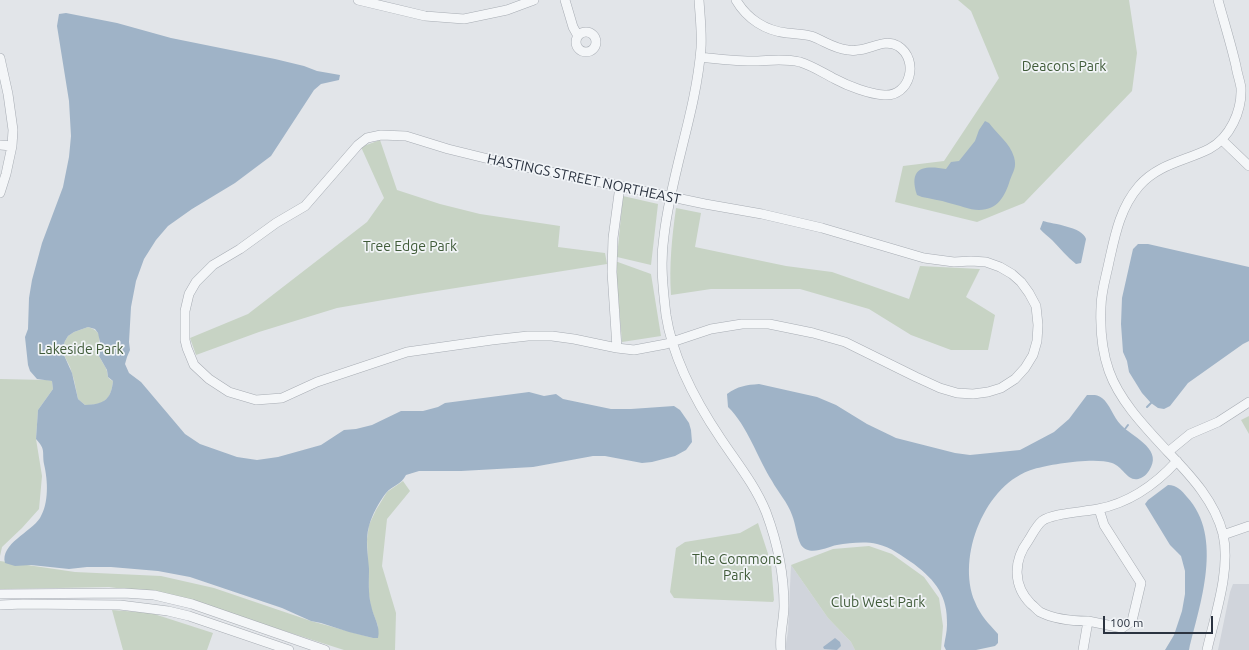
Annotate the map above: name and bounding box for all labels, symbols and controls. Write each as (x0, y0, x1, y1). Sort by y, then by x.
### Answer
park label: Deacons Park (1022, 58, 1106, 74)
street label: HASTINGS STREET NORTHEAST (486, 150, 682, 208)
park label: Tree Edge Park (363, 238, 457, 254)
park label: Lakeside Park (38, 341, 124, 357)
park label: The Commons Park (692, 551, 782, 584)
park label: Club West Park (831, 594, 925, 610)
scale bar (1105, 608, 1215, 634)
text: 100 m (1110, 616, 1143, 629)

